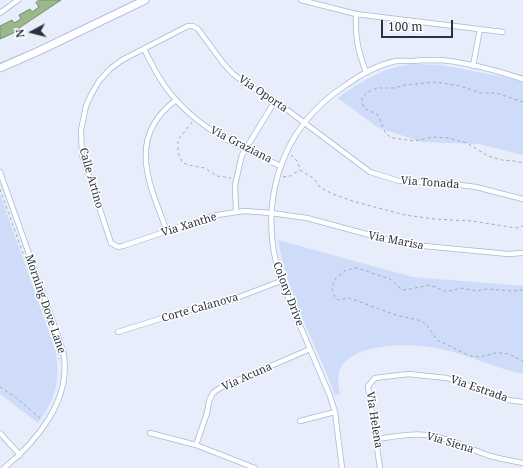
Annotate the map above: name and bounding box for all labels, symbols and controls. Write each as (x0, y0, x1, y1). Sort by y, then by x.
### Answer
north arrow (12, 12, 52, 52)
scale bar (383, 12, 455, 38)
text: 100 m (388, 18, 423, 35)
text: N (12, 28, 28, 39)
street label: Via Oporta (236, 73, 290, 115)
street label: Via Graziana (208, 124, 274, 166)
street label: Calle Artino (76, 146, 106, 210)
street label: Via Tonada (400, 174, 460, 192)
street label: Via Xanthe (160, 210, 218, 240)
street label: Via Marisa (367, 229, 425, 253)
street label: Morning Dove Lane (22, 253, 68, 355)
street label: Colony Drive (270, 260, 306, 328)
street label: Corte Calanova (160, 291, 240, 325)
street label: Via Acuna (220, 360, 274, 394)
street label: Via Estrada (449, 373, 509, 405)
street label: Via Helena (363, 391, 385, 449)
street label: Via Siena (425, 430, 475, 456)

